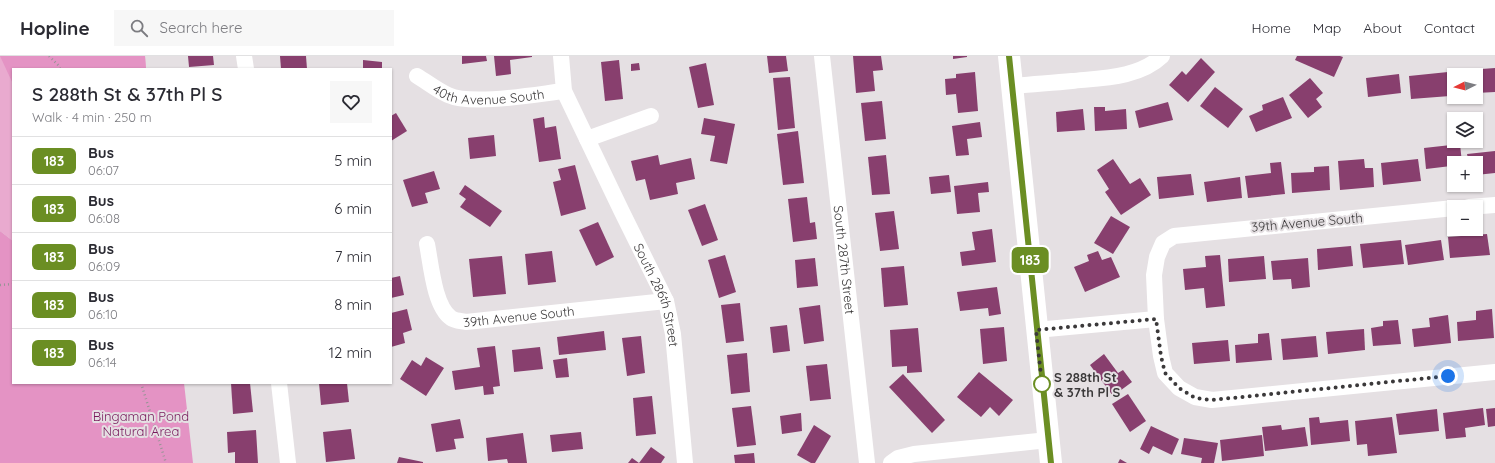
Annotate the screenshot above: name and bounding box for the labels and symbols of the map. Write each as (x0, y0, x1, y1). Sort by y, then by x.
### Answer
north arrow (1447, 68, 1483, 104)
street label: 40th Avenue South (430, 81, 545, 108)
street label: South 287th Street (831, 204, 858, 315)
street label: 39th Avenue South (1251, 209, 1363, 235)
street label: South 286th Street (631, 240, 682, 347)
line badge: 183 (1007, 247, 1053, 273)
street label: 39th Avenue South (462, 303, 575, 330)
your location (1438, 366, 1458, 386)
place label: S 288th St & 37th Pl S (1054, 369, 1121, 400)
marker: S 288th St & 37th Pl S (1033, 375, 1051, 393)
park label: Bingaman Pond Natural Area (93, 408, 189, 439)

